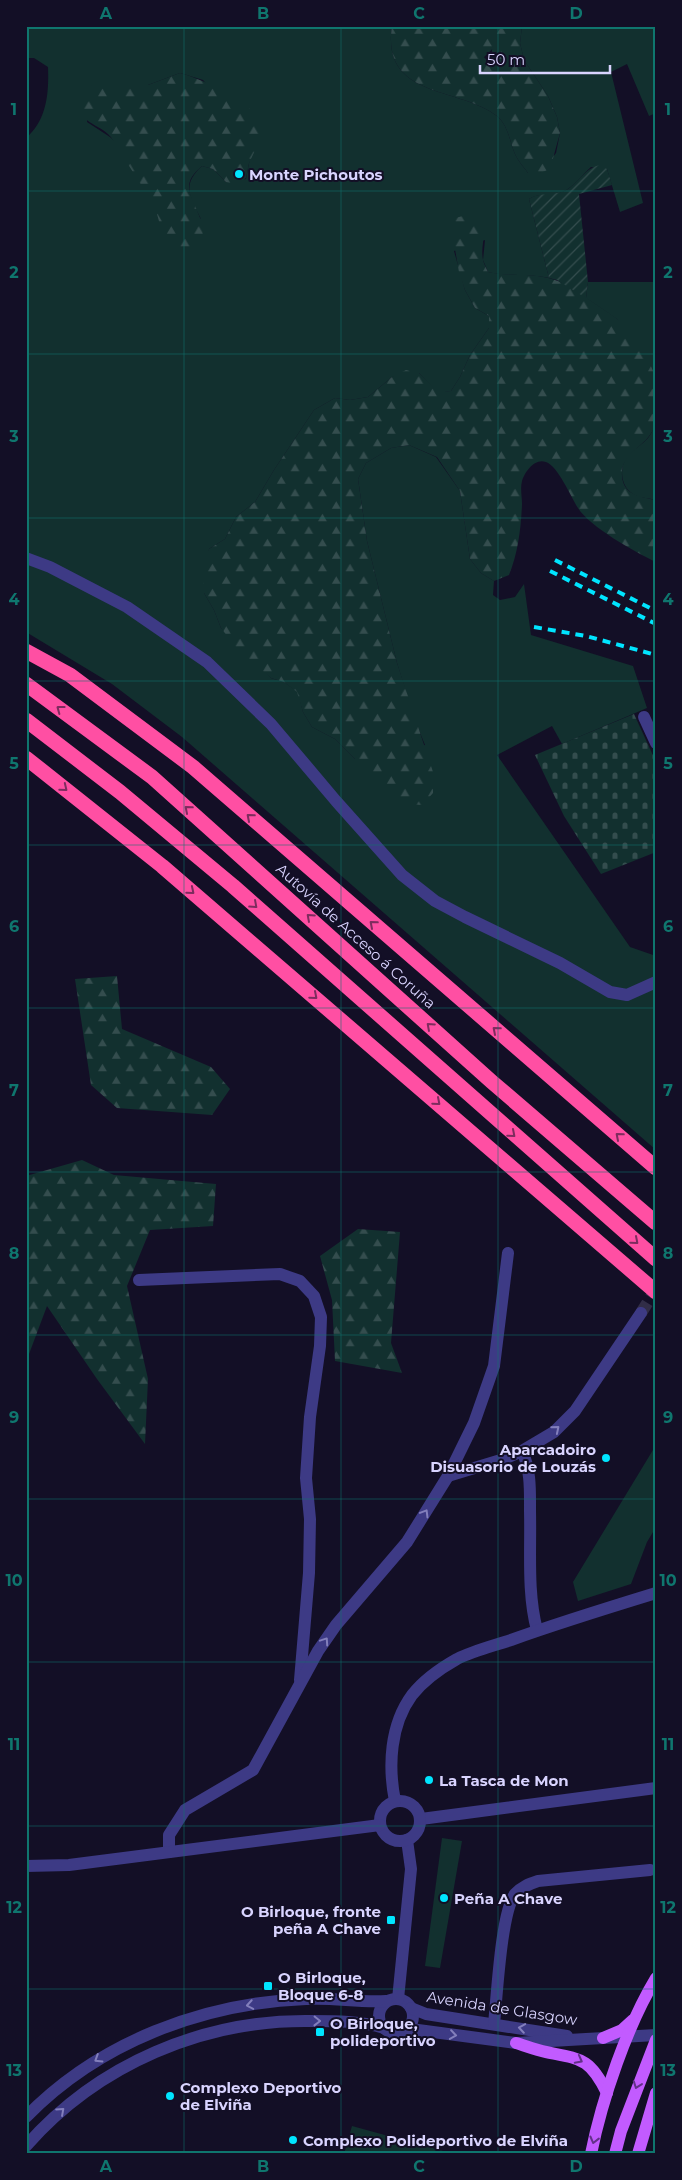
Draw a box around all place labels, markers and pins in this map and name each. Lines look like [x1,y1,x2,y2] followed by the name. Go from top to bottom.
[249,165,382,184] place label: Monte Pichoutos
[233,168,245,180] marker: Monte Pichoutos
[430,1440,596,1476] place label: Aparcadoiro Disuasorio de Louzás
[600,1452,612,1464] marker: Aparcadoiro Disuasorio de Louzás
[439,1771,569,1790] place label: La Tasca de Mon
[423,1774,435,1786] marker: La Tasca de Mon
[454,1889,562,1908] place label: Peña A Chave
[438,1892,450,1904] marker: Peña A Chave
[241,1902,381,1938] place label: O Birloque, fronte peña A Chave
[385,1914,397,1926] marker: O Birloque, fronte peña A Chave
[278,1968,366,2004] place label: O Birloque, Bloque 6-8
[262,1980,274,1992] marker: O Birloque, Bloque 6-8
[330,2014,436,2050] place label: O Birloque, polideportivo
[314,2026,326,2038] marker: O Birloque, polideportivo
[180,2078,342,2114] place label: Complexo Deportivo de Elviña
[164,2090,176,2102] marker: Complexo Deportivo de Elviña
[303,2131,568,2150] place label: Complexo Polideportivo de Elviña
[287,2134,299,2146] marker: Complexo Polideportivo de Elviña

